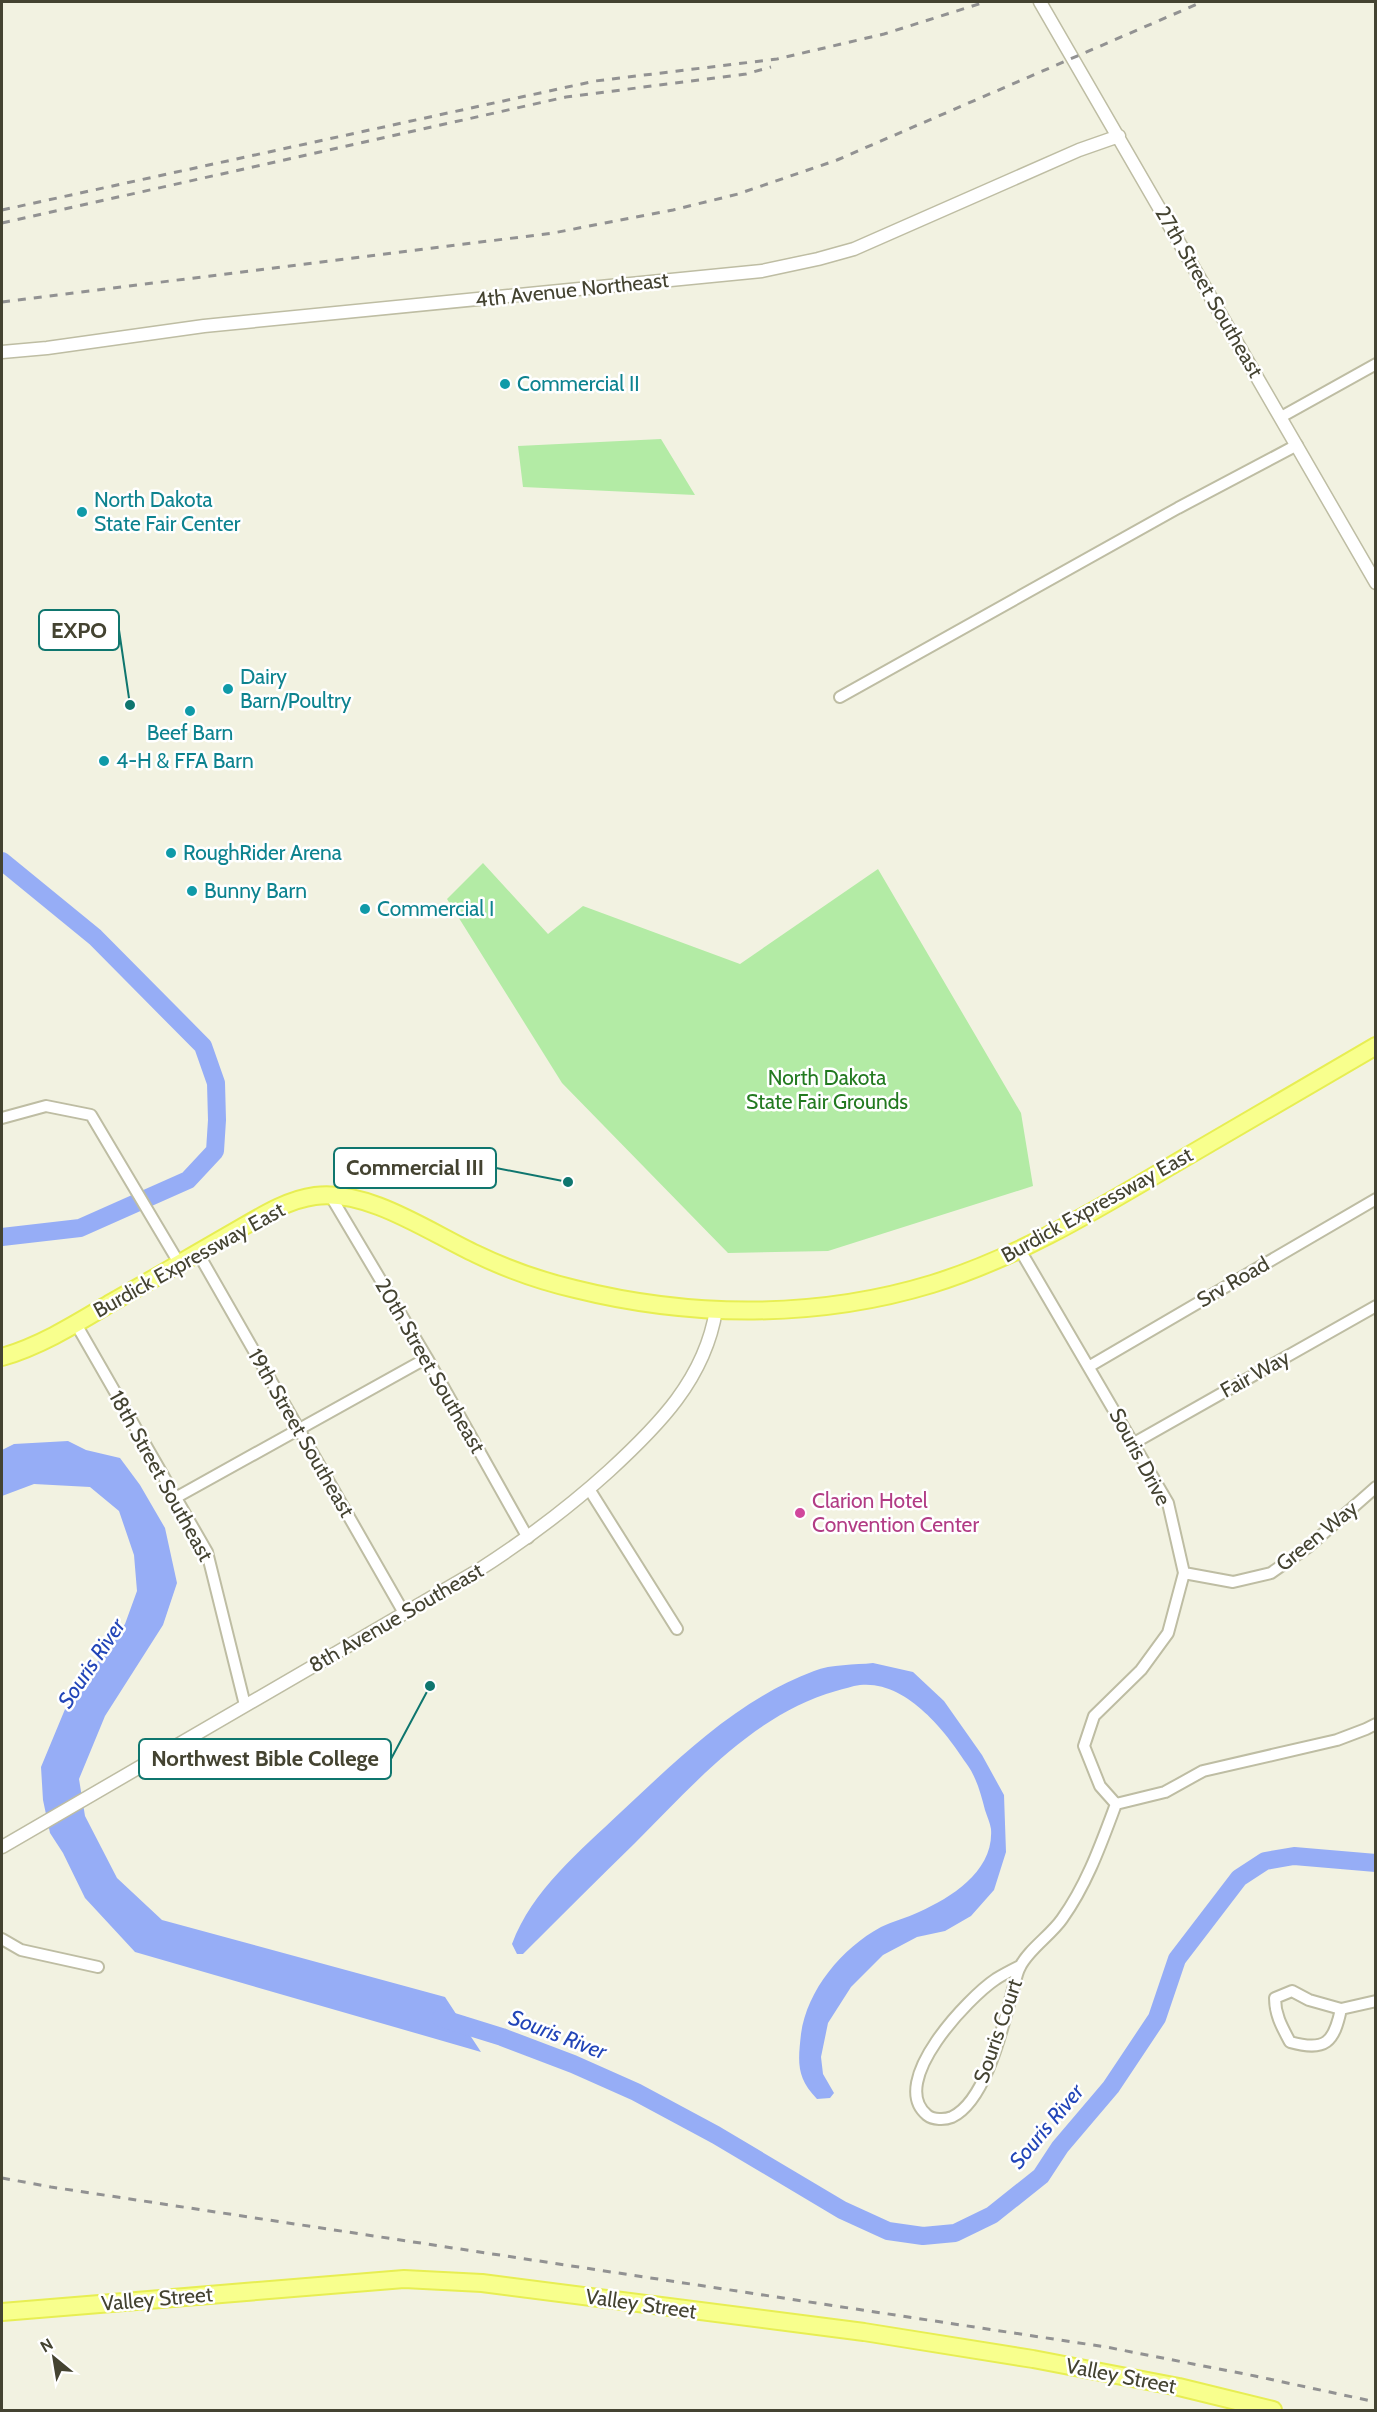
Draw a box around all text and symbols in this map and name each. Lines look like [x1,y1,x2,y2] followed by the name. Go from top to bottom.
[1150,202,1269,382] street label: 27th Street Southeast
[474,267,670,312] street label: 4th Avenue Northeast
[517,371,640,396] place label: Commercial II
[498,377,512,391] marker: Commercial II
[94,487,241,536] place label: North Dakota State Fair Center
[75,505,89,519] marker: North Dakota State Fair Center
[39,610,119,650] callout: EXPO
[51,617,107,644] text: EXPO
[240,664,352,713] place label: Dairy Barn/Poultry
[221,682,235,696] marker: Dairy Barn/Poultry
[183,704,197,718] marker: Beef Barn
[147,720,233,745] place label: Beef Barn
[116,748,254,773] place label: 4-H & FFA Barn
[97,754,111,768] marker: 4-H & FFA Barn
[183,840,342,865] place label: RoughRider Arena
[164,846,178,860] marker: RoughRider Arena
[204,878,307,903] place label: Bunny Barn
[185,884,199,898] marker: Bunny Barn
[377,896,494,921] place label: Commercial I
[358,902,372,916] marker: Commercial I
[746,1065,908,1114] park label: North Dakota State Fair Grounds
[997,1142,1197,1268] street label: Burdick Expressway East
[334,1148,496,1188] callout: Commercial III
[346,1154,484,1181] text: Commercial III
[89,1197,289,1323] street label: Burdick Expressway East
[1192,1251,1273,1312] street label: Srv Road
[370,1274,491,1457] street label: 20th Street Southeast
[243,1344,360,1522] street label: 19th Street Southeast
[1216,1344,1294,1403] street label: Fair Way
[104,1386,219,1565] street label: 18th Street Southeast
[1104,1404,1177,1510] street label: Souris Drive
[812,1488,979,1537] place label: Clarion Hotel Convention Center
[1271,1495,1363,1576] street label: Green Way
[793,1506,807,1520] marker: Clarion Hotel Convention Center
[304,1557,487,1678] street label: 8th Avenue Southeast
[52,1612,132,1713] water label: Souris River
[139,1739,391,1779] callout: Northwest Bible College
[151,1745,379,1772] text: Northwest Bible College
[968,1976,1027,2086] street label: Souris Court
[505,2004,611,2066] water label: Souris River
[1003,2078,1090,2174] water label: Souris River
[100,2281,214,2316] street label: Valley Street
[584,2283,698,2324] street label: Valley Street
[24,2328,84,2388] north arrow
[37,2334,56,2356] text: N
[1064,2353,1178,2398] street label: Valley Street

